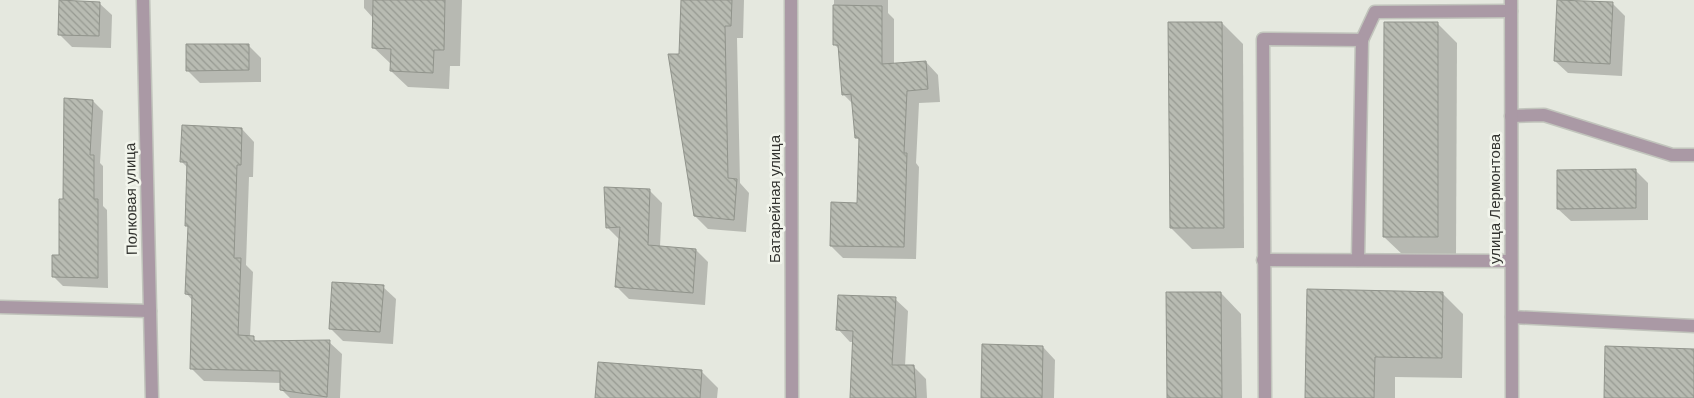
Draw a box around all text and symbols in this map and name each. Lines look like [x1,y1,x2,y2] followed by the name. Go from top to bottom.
[1486,133,1503,264] street label: улица Лермонтова
[766,134,783,263] street label: Батарейная улица
[121,142,140,255] street label: Полковая улица

